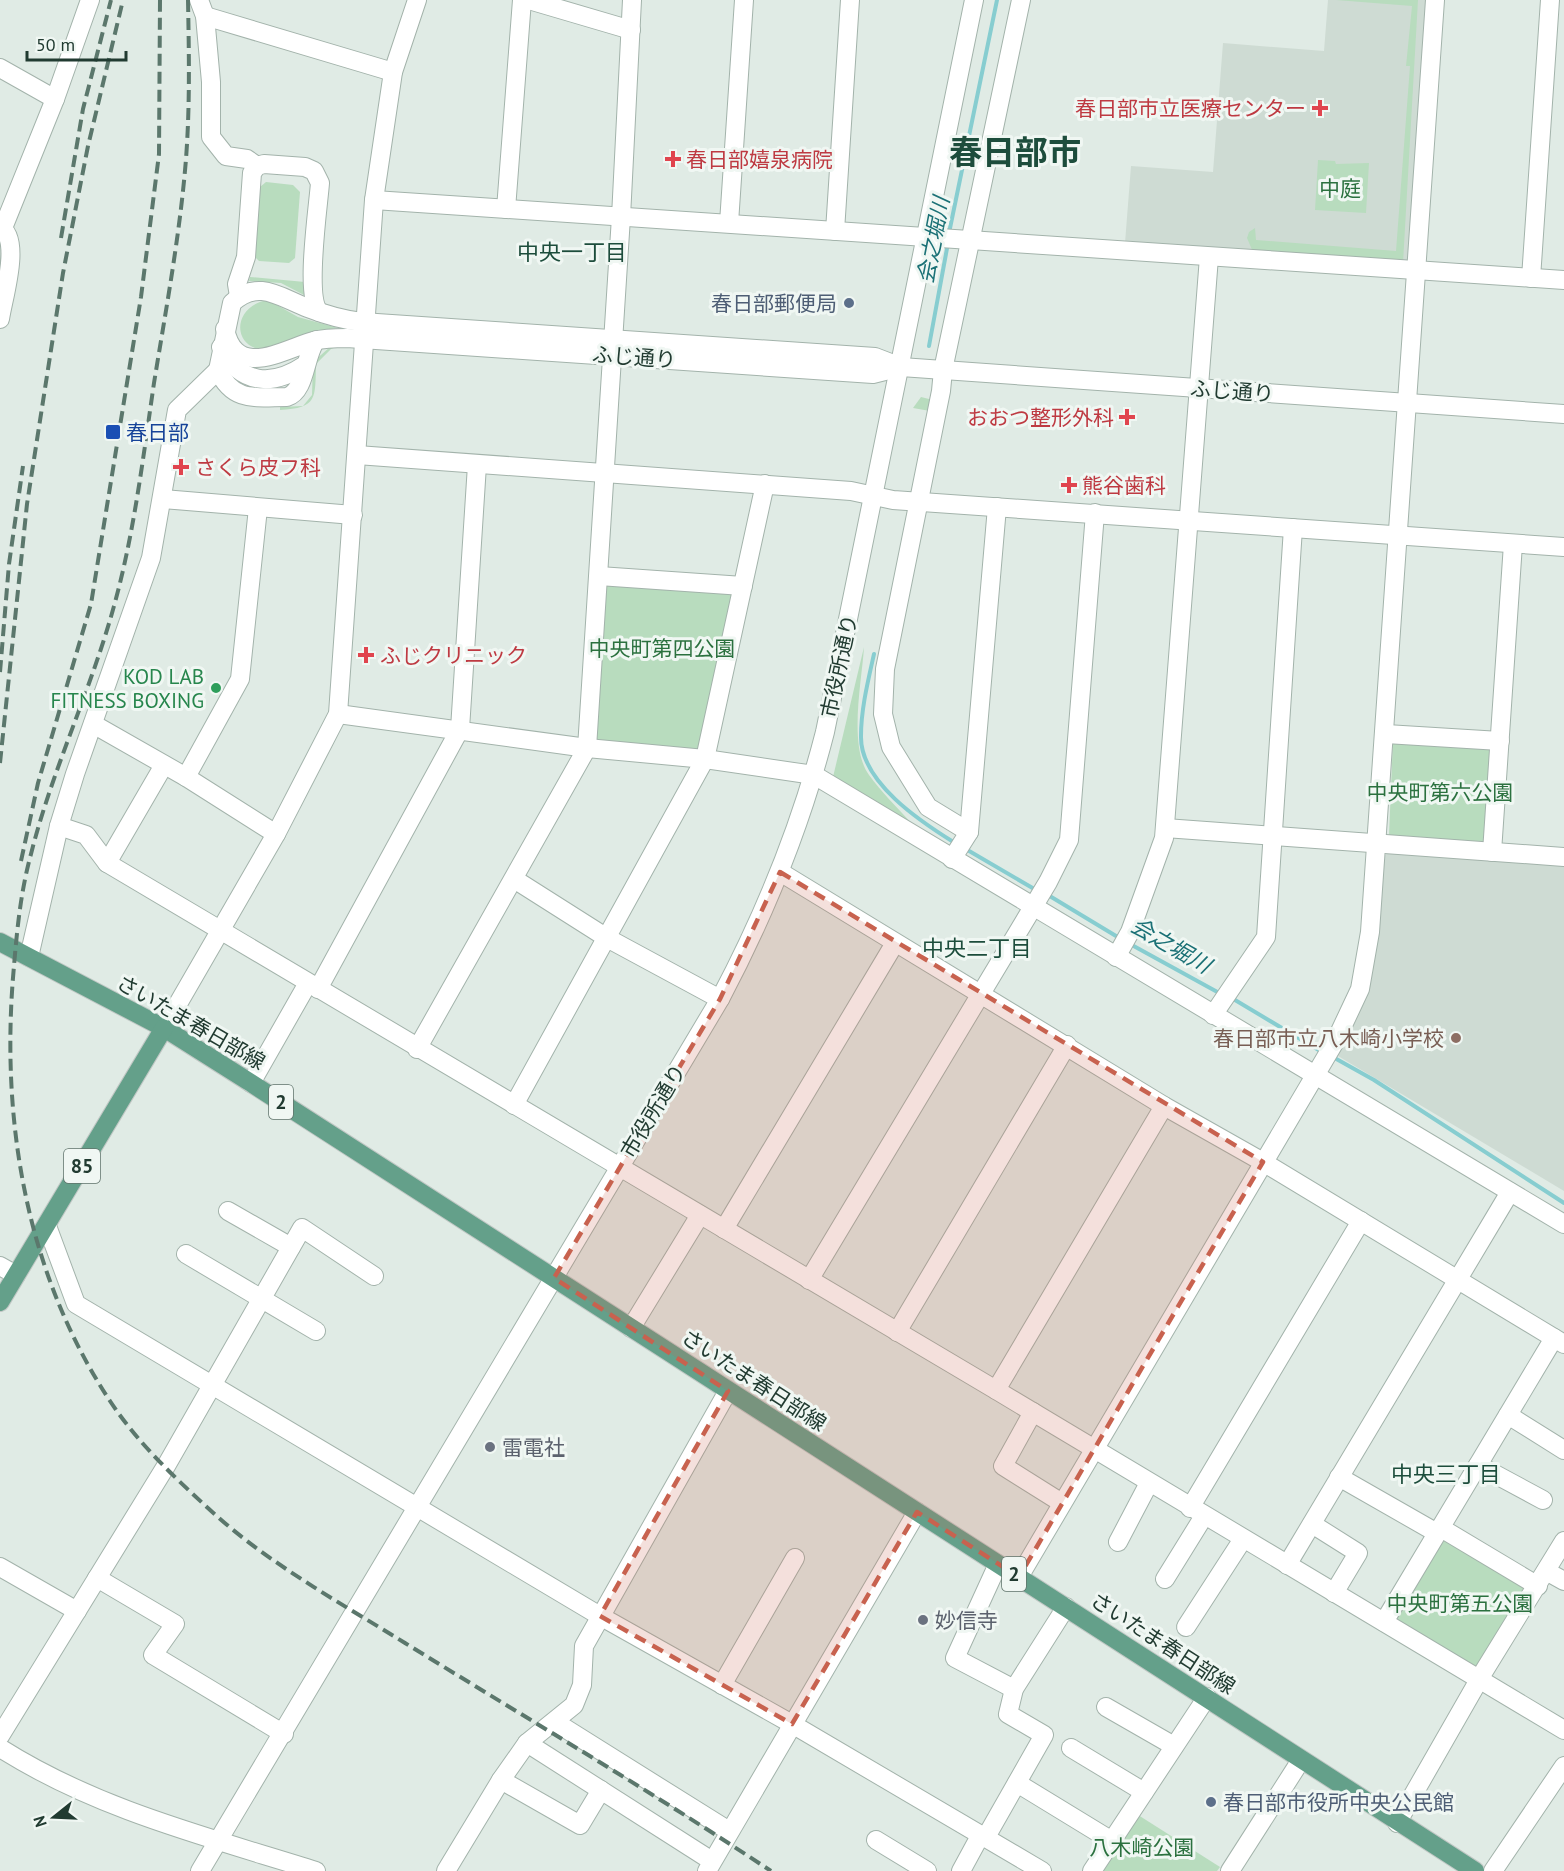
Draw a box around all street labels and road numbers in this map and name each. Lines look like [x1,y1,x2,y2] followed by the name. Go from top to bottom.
[591,341,677,373] street label: ふじ通り
[1189,375,1275,407] street label: ふじ通り
[815,612,863,720] street label: 市役所通り
[112,968,270,1076] street label: さいたま春日部線
[614,1059,692,1163] street label: 市役所通り
[269,1085,293,1119] road number: 2
[64,1149,100,1183] road number: 85
[676,1323,832,1437] street label: さいたま春日部線
[1002,1557,1026,1591] road number: 2
[1085,1586,1241,1700] street label: さいたま春日部線

